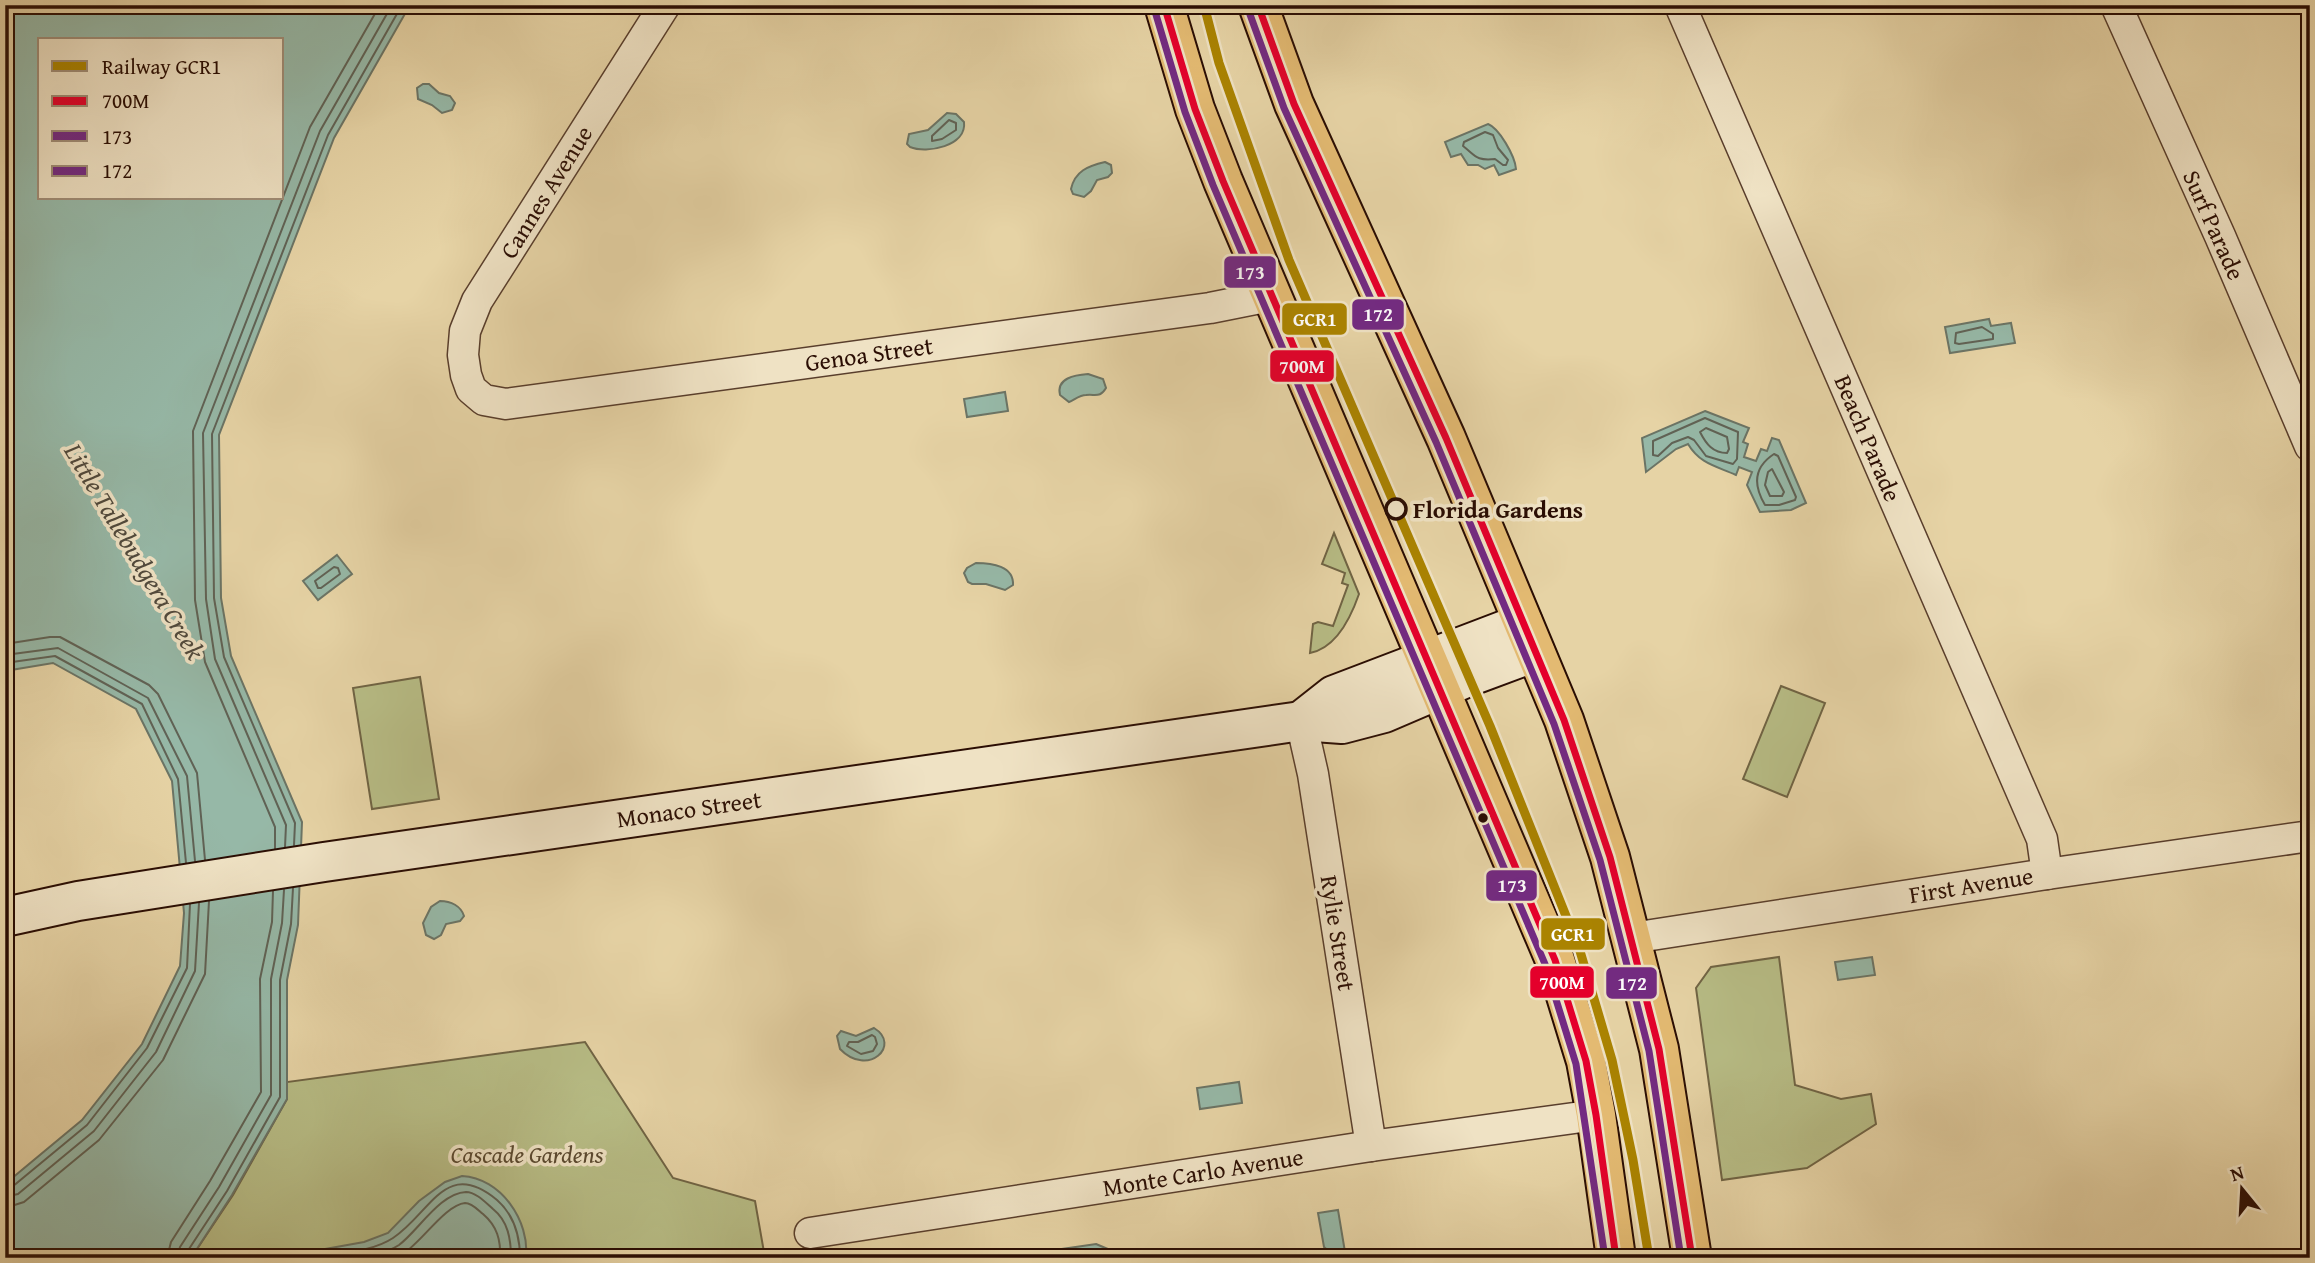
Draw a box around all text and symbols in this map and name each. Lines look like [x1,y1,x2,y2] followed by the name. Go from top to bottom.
[38,38,284,200] legend
[102,51,221,82] text: Railway GCR1
[102,85,150,116] text: 700M
[491,119,601,265] street label: Cannes Avenue
[102,121,132,152] text: 173
[102,155,132,186] text: 172
[2174,164,2254,286] street label: Surf Parade
[1223,255,1277,289] line badge: 173
[1235,258,1265,286] text: 173
[1351,298,1405,331] line badge: 172
[1363,300,1393,328] text: 172
[1281,302,1348,336] line badge: GCR1
[1293,305,1337,333] text: GCR1
[803,328,936,380] street label: Genoa Street
[1269,349,1335,383] line badge: 700M
[1279,352,1325,380] text: 700M
[1826,369,1910,507] street label: Beach Parade
[54,434,215,667] water label: Little Tallebudgera Creek
[1413,492,1583,527] place label: Florida Gardens
[1385,498,1407,520] marker: Florida Gardens
[614,781,764,836] street label: Monaco Street
[1476,811,1490,825] unlabelled marker
[1906,858,2036,912] street label: First Avenue
[1485,869,1538,902] line badge: 173
[1497,871,1527,899] text: 173
[1312,873,1364,994] street label: Rylie Street
[1540,917,1606,951] line badge: GCR1
[1551,920,1595,948] text: GCR1
[1529,965,1595,999] line badge: 700M
[1605,966,1658,1000] line badge: 172
[1539,968,1585,996] text: 700M
[1617,969,1647,997] text: 172
[451,1137,604,1172] park label: Cascade Gardens
[1100,1139,1306,1205] street label: Monte Carlo Avenue
[2206,1154,2276,1224] north arrow
[2226,1157,2247,1188] text: N

